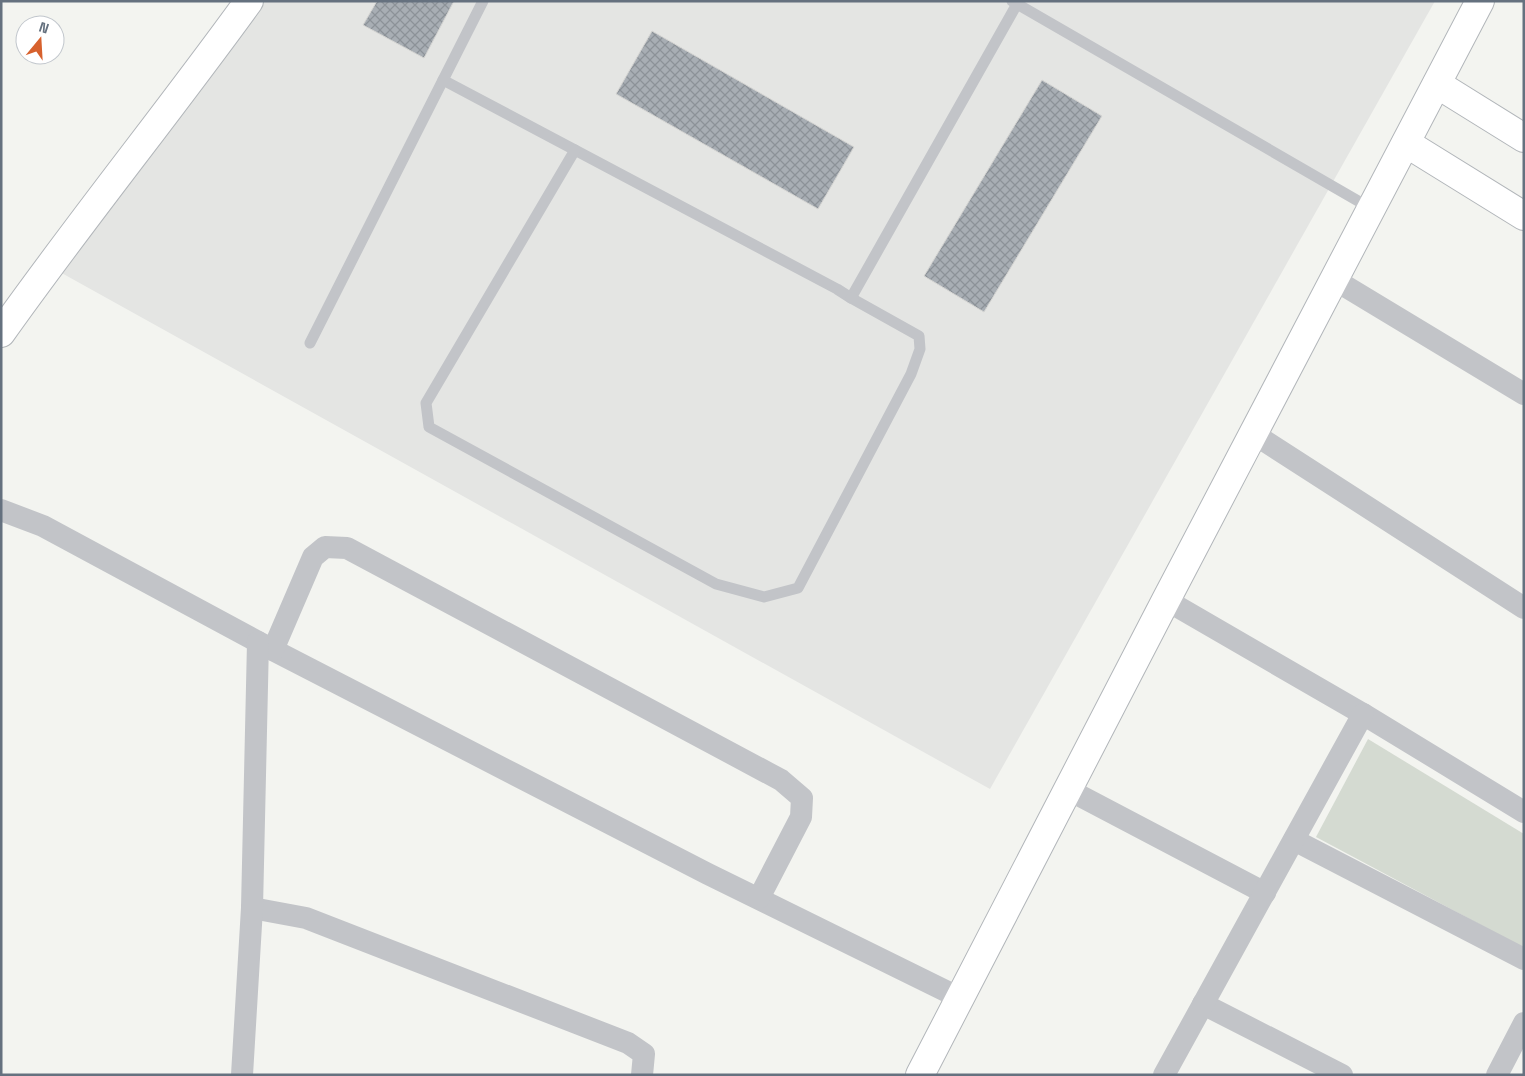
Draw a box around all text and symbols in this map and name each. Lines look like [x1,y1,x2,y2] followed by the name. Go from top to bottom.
[15,15,65,65] north arrow
[37,18,51,38] text: N

